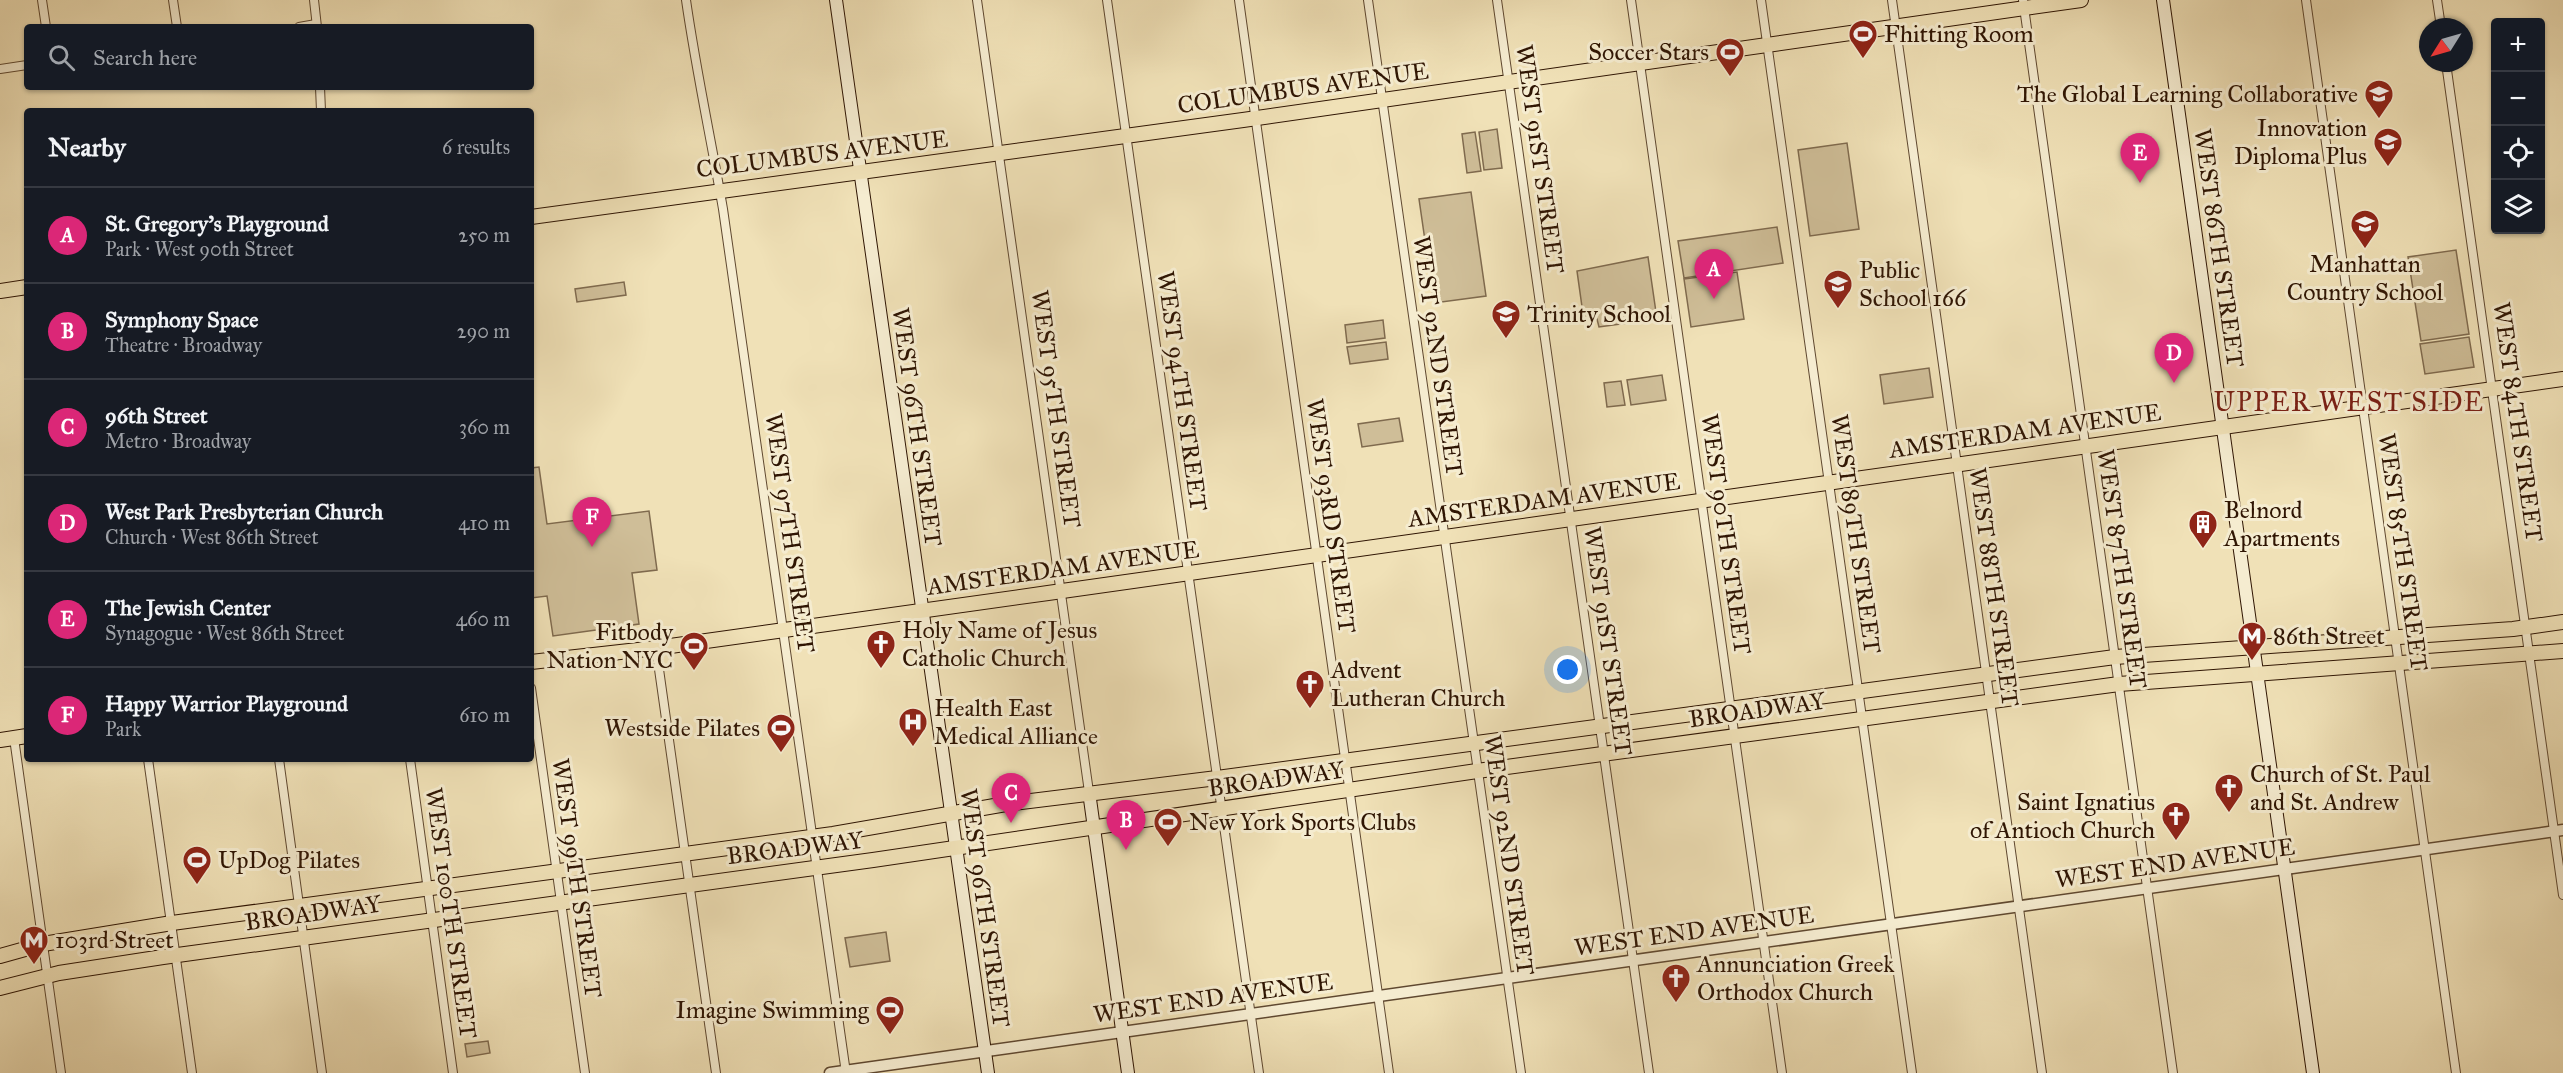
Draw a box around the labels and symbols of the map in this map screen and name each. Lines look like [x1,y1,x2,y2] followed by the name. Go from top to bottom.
[1847,18,1879,60] sports icon: Fhitting Room
[2419,18,2473,72] north arrow
[1884,19,2034,49] place label: Fhitting Room
[1714,36,1746,78] sports icon: Soccer Stars
[1588,37,1709,67] place label: Soccer Stars
[1509,43,1571,275] street label: WEST 91ST STREET
[1175,56,1431,120] street label: COLUMBUS AVENUE
[2363,78,2395,120] school or university icon: The Global Learning Collaborative
[2017,79,2358,109] place label: The Global Learning Collaborative
[2234,113,2367,171] place label: Innovation Diploma Plus
[694,124,950,184] street label: COLUMBUS AVENUE
[2372,126,2404,168] school or university icon: Innovation Diploma Plus
[2187,127,2251,369] street label: WEST 86TH STREET
[2120,134,2160,183] pin: E
[2349,208,2381,250] school or university icon: Manhattan Country School
[1406,234,1470,478] street label: WEST 92ND STREET
[2287,249,2444,307] place label: Manhattan Country School
[1694,250,1734,299] pin: A
[1859,255,1967,313] place label: Public School 166
[1822,268,1854,310] school or university icon: Public School 166
[1150,269,1214,513] street label: WEST 94TH STREET
[1024,288,1088,530] street label: WEST 95TH STREET
[1490,298,1522,340] school or university icon: Trinity School
[1527,299,1671,329] place label: Trinity School
[2486,300,2550,544] street label: WEST 84TH STREET
[885,306,949,548] street label: WEST 96TH STREET
[2154,334,2194,383] pin: D
[2213,385,2485,418] district label: UPPER WEST SIDE
[1300,397,1362,635] street label: WEST 93RD STREET
[1886,397,2163,465] street label: AMSTERDAM AVENUE
[758,411,822,655] street label: WEST 97TH STREET
[1694,412,1758,656] street label: WEST 90TH STREET
[1824,412,1888,656] street label: WEST 89TH STREET
[2371,431,2435,673] street label: WEST 85TH STREET
[2090,447,2154,691] street label: WEST 87TH STREET
[1962,465,2026,709] street label: WEST 88TH STREET
[1405,466,1682,534] street label: AMSTERDAM AVENUE
[2223,495,2340,553] place label: Belnord Apartments
[572,498,612,547] pin: F
[2187,508,2219,550] building icon: Belnord Apartments
[1577,525,1639,757] street label: WEST 91ST STREET
[924,534,1201,602] street label: AMSTERDAM AVENUE
[902,615,1097,673] place label: Holy Name of Jesus Catholic Church
[546,617,674,675] place label: Fitbody Nation NYC
[2236,620,2268,662] metro station icon: 86th Street
[2273,621,2385,651] place label: 86th Street
[865,628,897,670] church icon: Holy Name of Jesus Catholic Church
[678,630,710,672] sports icon: Fitbody Nation NYC
[1330,655,1505,713] place label: Advent Lutheran Church
[1553,655,1582,684] your location
[1294,668,1326,710] church icon: Advent Lutheran Church
[1687,685,1828,734] street label: BROADWAY
[934,693,1098,751] place label: Health East Medical Alliance
[897,706,929,748] hospital icon: Health East Medical Alliance
[765,712,797,754] sports icon: Westside Pilates
[604,713,760,743] place label: Westside Pilates
[1477,733,1541,977] street label: WEST 92ND STREET
[1206,754,1347,803] street label: BROADWAY
[545,756,609,1000] street label: WEST 99TH STREET
[2250,759,2431,817] place label: Church of St. Paul and St. Andrew
[2213,772,2245,814] church icon: Church of St. Paul and St. Andrew
[992,774,1030,823] pin: C
[419,786,483,1040] street label: WEST 100TH STREET
[953,787,1017,1029] street label: WEST 96TH STREET
[1970,787,2155,845] place label: Saint Ignatius of Antioch Church
[1106,800,1146,850] pin: B
[2160,800,2192,842] church icon: Saint Ignatius of Antioch Church
[1152,806,1184,848] sports icon: New York Sports Clubs
[1189,807,1416,837] place label: New York Sports Clubs
[725,825,866,871] street label: BROADWAY
[2053,831,2297,895] street label: WEST END AVENUE
[181,844,213,886] sports icon: UpDog Pilates
[218,845,360,875] place label: UpDog Pilates
[243,888,384,937] street label: BROADWAY
[1572,899,1816,963] street label: WEST END AVENUE
[18,924,50,966] metro station icon: 103rd Street
[55,925,174,955] place label: 103rd Street
[1696,949,1895,1007] place label: Annunciation Greek Orthodox Church
[1660,962,1692,1004] church icon: Annunciation Greek Orthodox Church
[1091,966,1335,1030] street label: WEST END AVENUE
[874,994,906,1036] sports icon: Imagine Swimming
[675,995,870,1025] place label: Imagine Swimming

